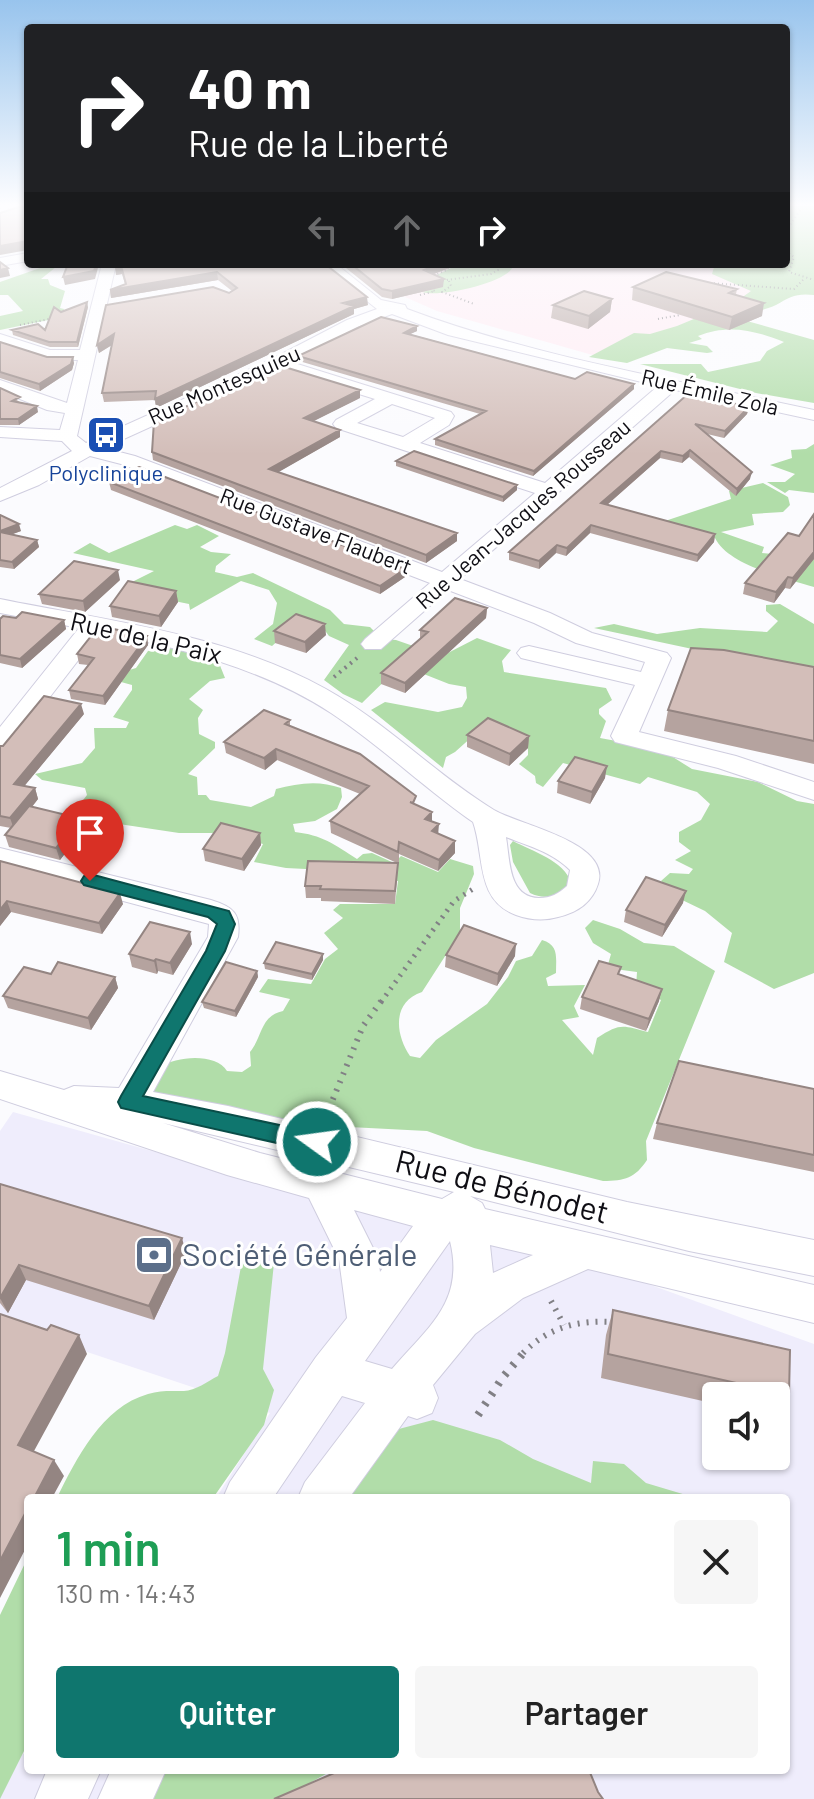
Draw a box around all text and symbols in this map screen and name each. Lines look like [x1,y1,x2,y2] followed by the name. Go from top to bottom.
[188,53,312,120] text: 40 m
[56,56,160,160] icon: right
[188,121,449,164] text: Rue de la Liberté
[301,208,345,252] icon: left
[385,208,429,252] icon: ahead
[469,208,513,252] icon: right
[143,339,304,429] street label: Rue Montesquieu
[639,363,781,419] street label: Rue Émile Zola
[410,413,635,614] street label: Rue Jean-Jacques Rousseau
[85,414,127,456] bus stop icon: Polyclinique
[49,459,163,485] place label: Polyclinique
[217,482,416,579] street label: Rue Gustave Flaubert
[68,604,225,669] street label: Rue de la Paix
[56,799,124,881] pin
[68,811,112,855] icon: arrive
[275,1100,359,1184] position arrow
[392,1140,613,1230] street label: Rue de Bénodet
[133,1234,175,1276] bank icon: Société Générale
[182,1234,417,1272] place label: Société Générale
[702,1382,790,1470] map controls
[702,1382,790,1470] button: sound
[56,1518,161,1576] text: 1 min
[674,1520,758,1604] button: close
[56,1577,196,1608] text: 130 m · 14:43
[56,1666,399,1758] button: Quitter
[415,1666,758,1758] button: Partager

